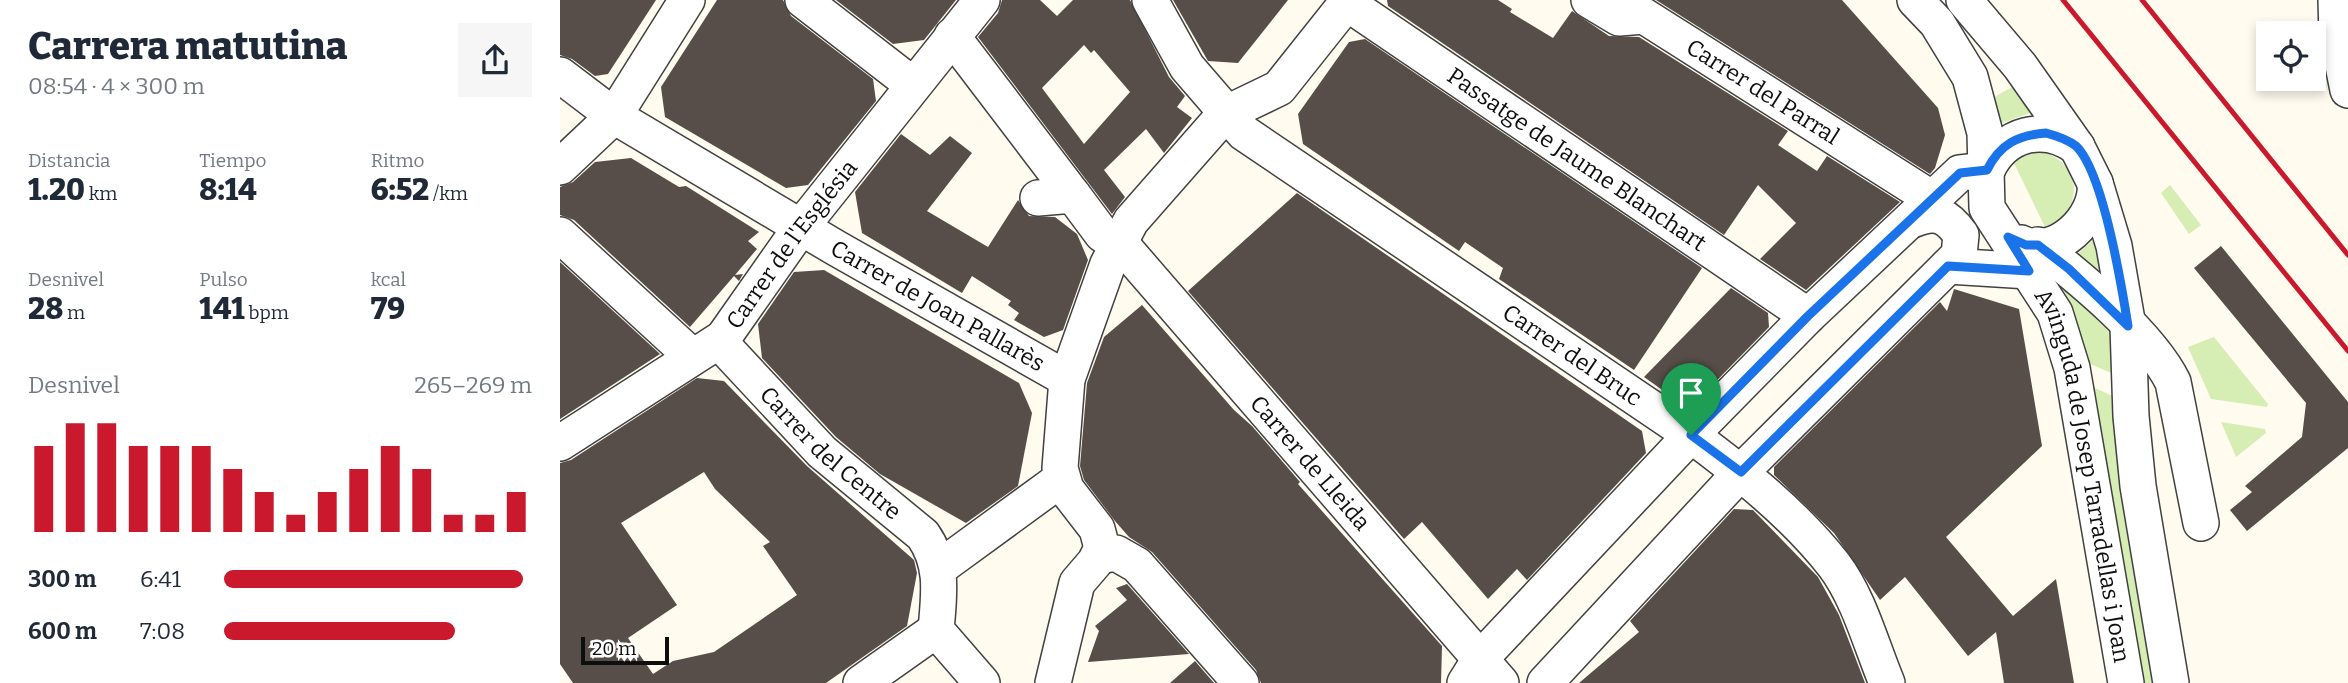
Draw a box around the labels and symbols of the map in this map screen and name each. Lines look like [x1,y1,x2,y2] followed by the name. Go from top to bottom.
[1681,33,1845,151] street label: Carrer del Parral
[1442,61,1712,257] street label: Passatge de Jaume Blanchart
[720,154,863,334] street label: Carrer de l'Església
[826,234,1050,377] street label: Carrer de Joan Pallarès
[2029,283,2136,665] street label: Avinguda de Josep Tarradellas i Joan
[1497,298,1647,412] street label: Carrer del Bruc
[1661,363,1721,435] pin
[754,381,907,525] street label: Carrer del Centre
[1244,390,1377,536] street label: Carrer de Lleida
[581,634,668,666] scale bar

